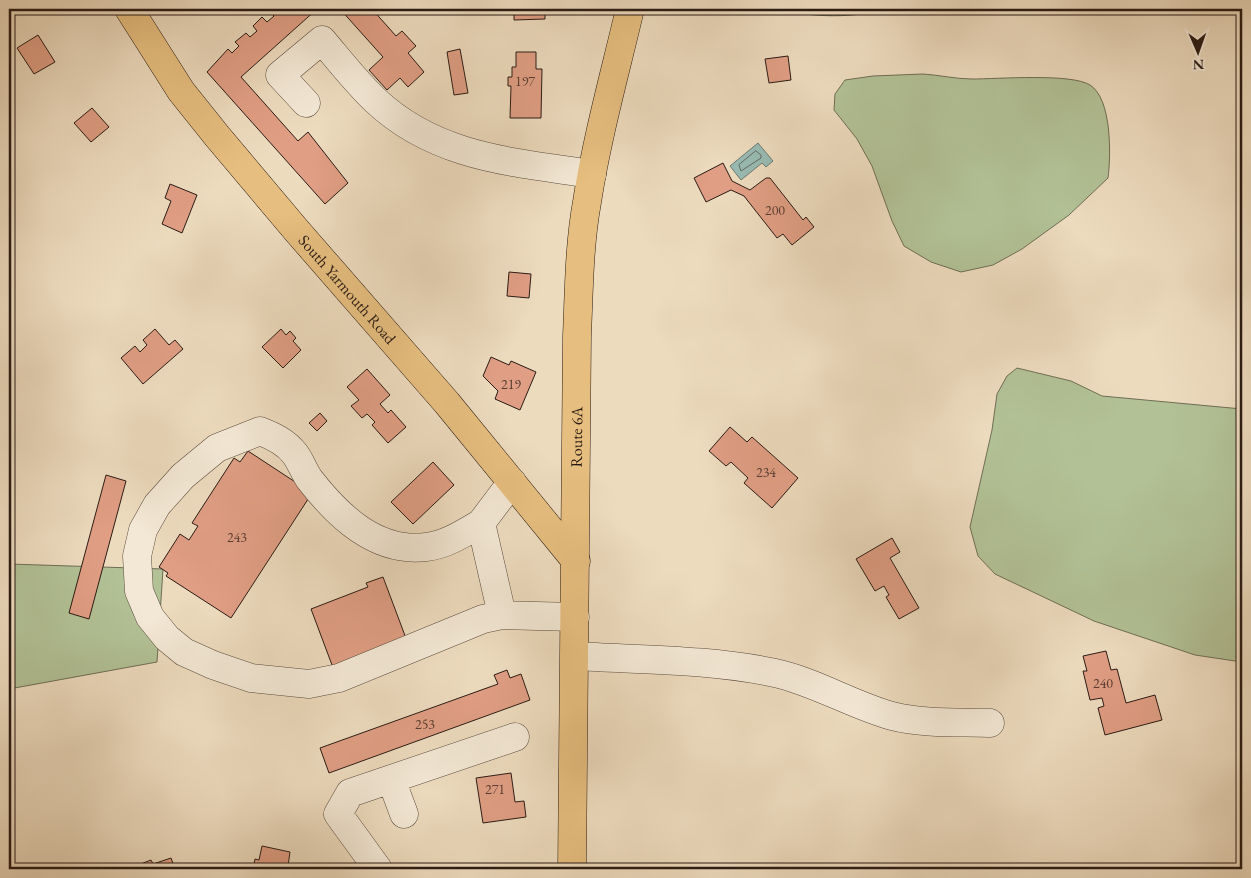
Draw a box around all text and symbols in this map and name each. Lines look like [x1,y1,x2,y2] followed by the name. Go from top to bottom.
[1174,28,1224,78] north arrow
[1192,56,1204,74] text: N
[515,72,535,90] house number: 197
[765,201,785,219] house number: 200
[294,230,402,349] street label: South Yarmouth Road
[501,375,521,393] house number: 219
[565,405,587,468] street label: Route 6A
[756,463,776,481] house number: 234
[227,528,247,546] house number: 243
[1093,674,1113,692] house number: 240
[415,715,435,733] house number: 253
[485,780,505,798] house number: 271

